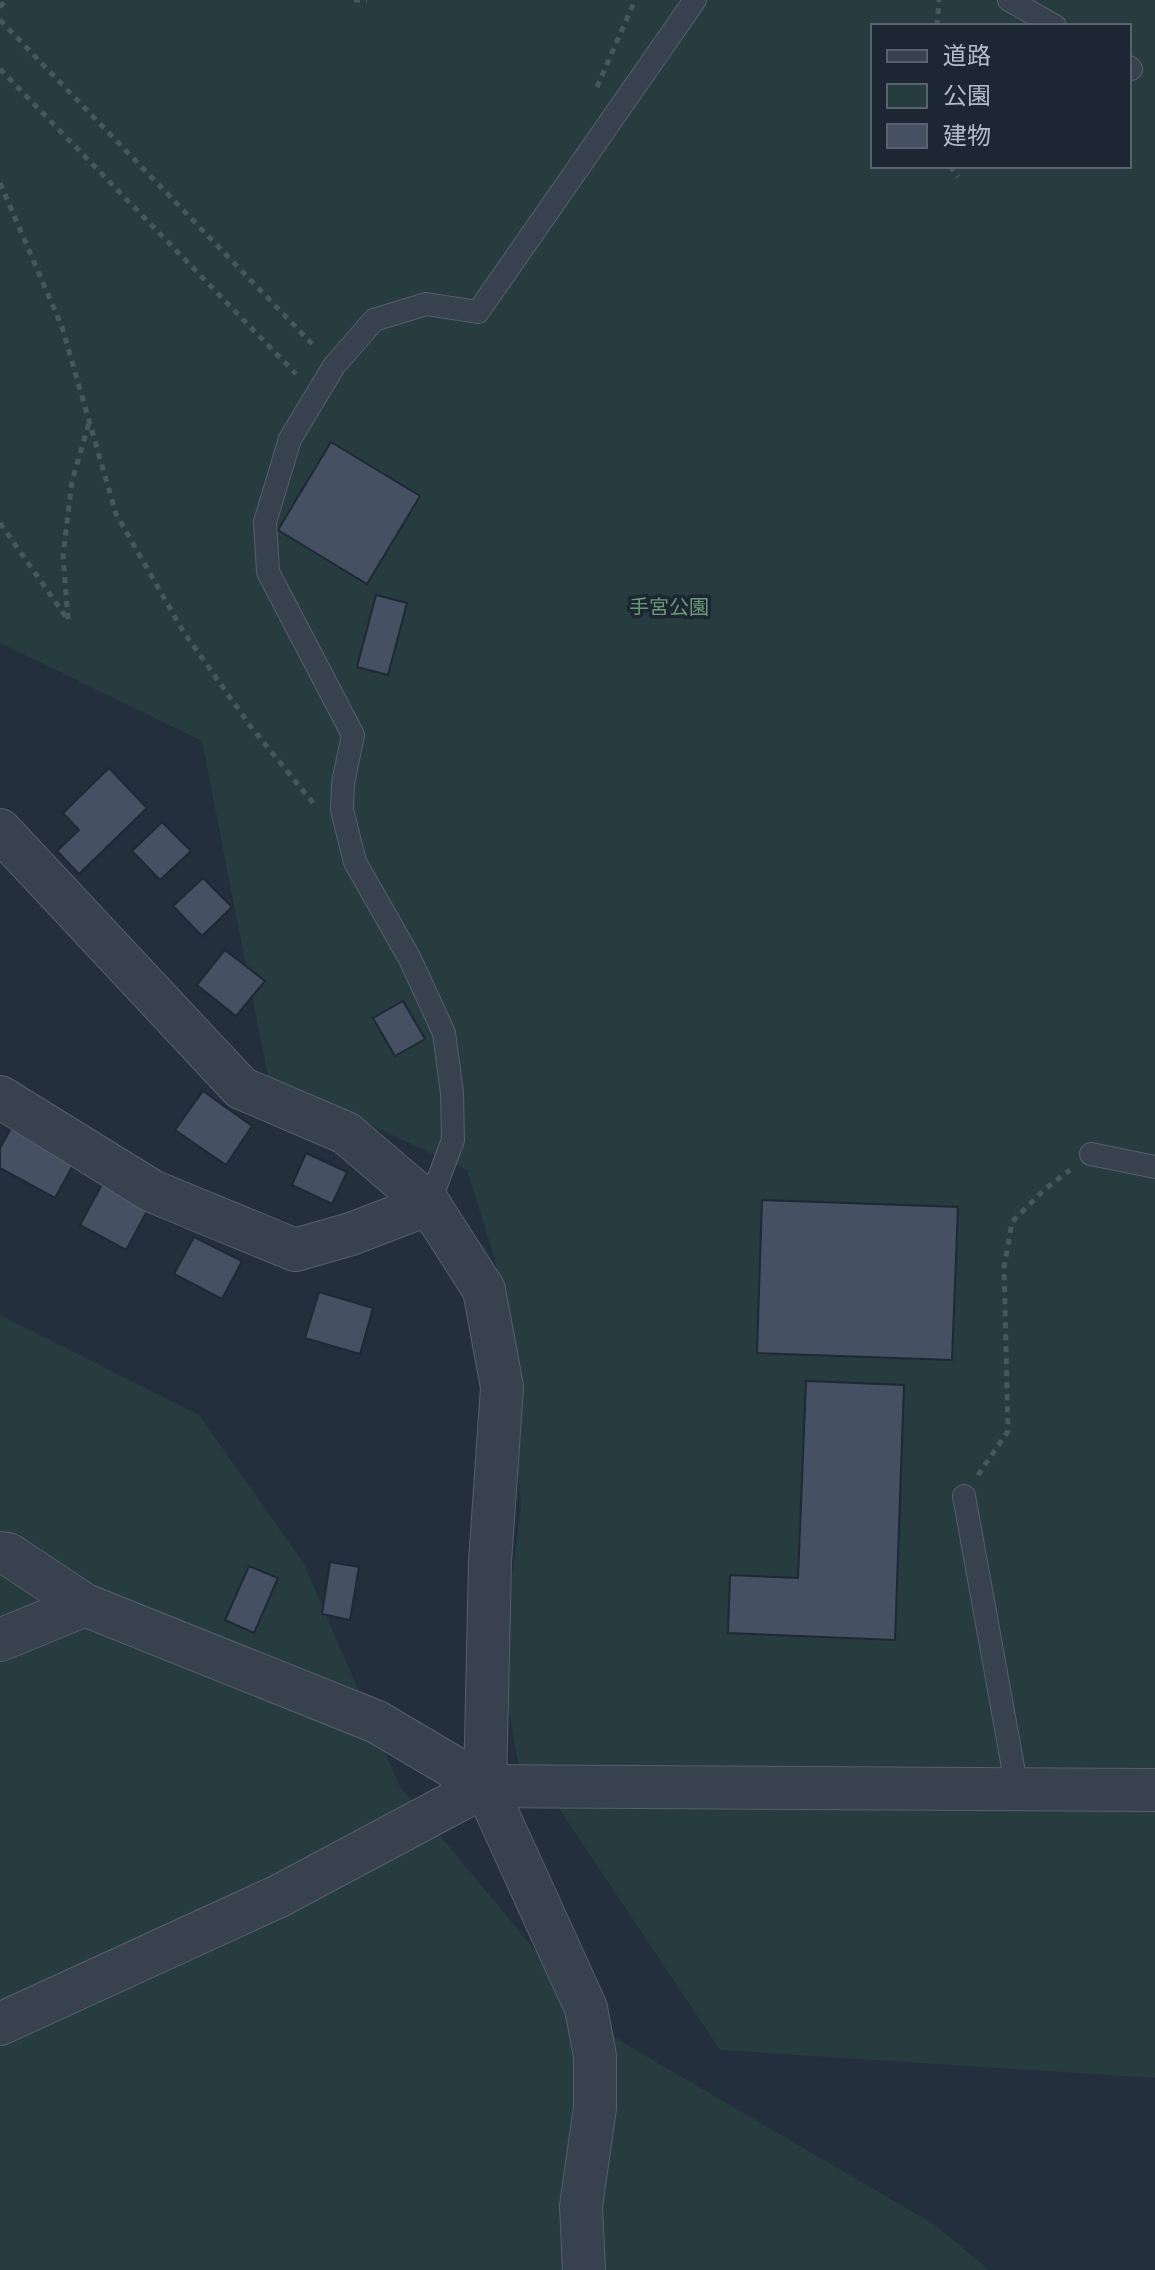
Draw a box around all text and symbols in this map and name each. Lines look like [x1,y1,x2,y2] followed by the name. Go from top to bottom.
[871,24,1131,168] legend
[943,40,991,71] text: 道路
[943,80,991,111] text: 公園
[943,120,991,151] text: 建物
[629,594,709,620] park label: 手宮公園

